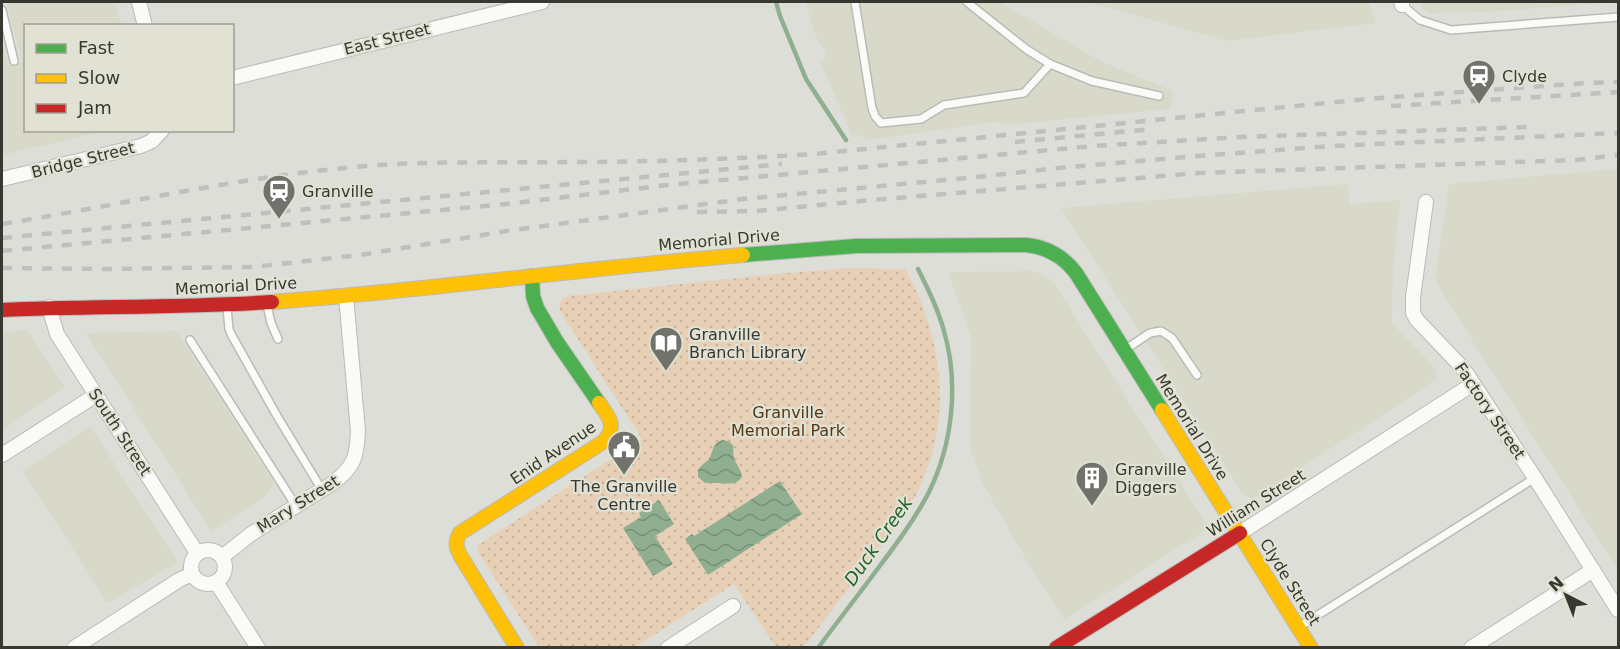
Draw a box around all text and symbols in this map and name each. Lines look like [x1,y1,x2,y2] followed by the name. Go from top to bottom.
[342,19,432,59] street label: East Street
[24,24,234,132] legend
[78,37,114,58] text: Fast
[1461,58,1497,105] station icon: Clyde
[78,67,120,88] text: Slow
[1502,67,1547,86] place label: Clyde
[77,97,112,118] text: Jam
[29,138,137,182] street label: Bridge Street
[261,173,297,220] station icon: Granville
[302,182,374,201] place label: Granville
[657,225,781,255] street label: Memorial Drive
[175,273,297,299] street label: Memorial Drive
[648,325,684,372] library icon: Granville Branch Library
[689,325,806,362] place label: Granville Branch Library
[1451,359,1529,463] street label: Factory Street
[1152,370,1232,484] street label: Memorial Drive
[85,385,155,479] street label: South Street
[731,403,846,440] park label: Granville Memorial Park
[506,417,600,489] street label: Enid Avenue
[606,429,642,476] public building icon: The Granville Centre
[1074,460,1110,507] building icon: Granville Diggers
[1115,460,1187,497] place label: Granville Diggers
[1203,465,1309,541] street label: William Street
[253,471,343,537] street label: Mary Street
[570,477,677,514] place label: The Granville Centre
[840,491,917,590] water label: Duck Creek
[1256,535,1324,629] street label: Clyde Street
[1536,565,1596,625] north arrow
[1545,573,1568,596] text: N

